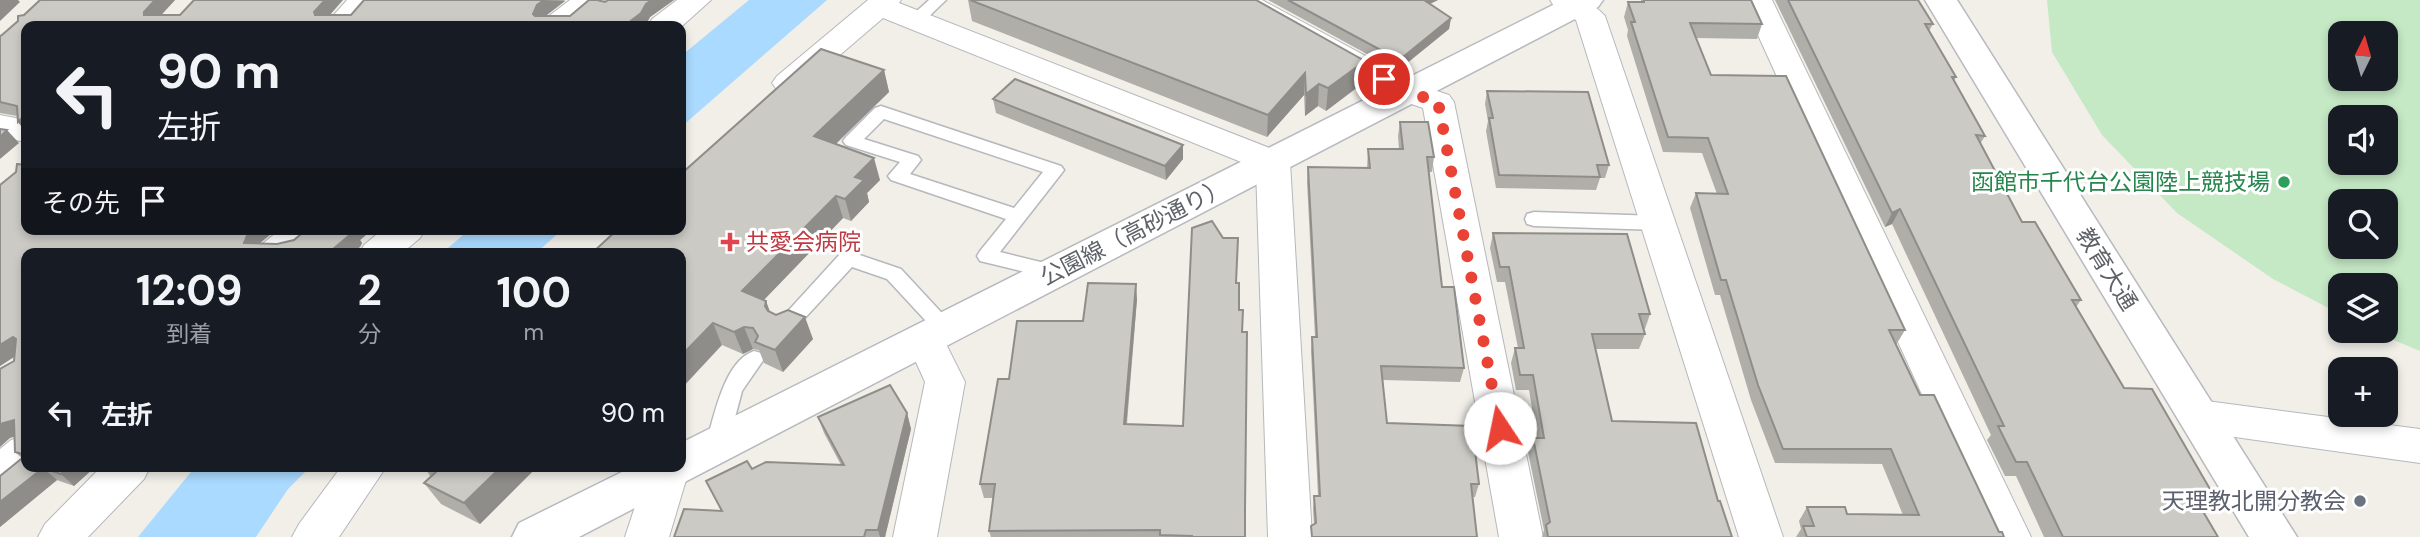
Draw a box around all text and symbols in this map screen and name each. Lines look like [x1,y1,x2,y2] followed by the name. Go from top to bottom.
[2328,21,2398,91] north arrow
[2328,21,2398,427] map controls
[157,39,280,103] text: 90 m
[42,49,133,140] icon: left
[1354,49,1414,109] pin
[1365,60,1403,98] icon: arrive
[2328,105,2398,175] button: sound
[157,106,221,148] text: 左折
[1971,167,2270,197] place label: 函館市千代台公園陸上競技場
[1035,172,1233,292] street label: 公園線（高砂通り）
[2276,174,2292,190] marker: 函館市千代台公園陸上競技場
[134,182,172,220] icon: arrive
[42,186,120,220] text: その先
[2328,189,2398,259] button: search
[2070,222,2144,316] street label: 教育大通
[746,227,861,257] place label: 共愛会病院
[720,232,740,252] marker: 共愛会病院
[136,263,242,318] text: 12:09
[357,263,382,318] text: 2
[497,265,571,320] text: 100
[2328,273,2398,343] button: layers
[524,317,544,347] text: m
[166,319,212,349] text: 到着
[358,319,381,349] text: 分
[2328,357,2398,427] button: +
[1463,391,1537,465] position arrow
[42,394,80,432] icon: left
[601,396,665,430] text: 90 m
[101,398,153,432] text: 左折
[2162,486,2346,516] place label: 天理教北開分教会
[2352,493,2368,509] marker: 天理教北開分教会

